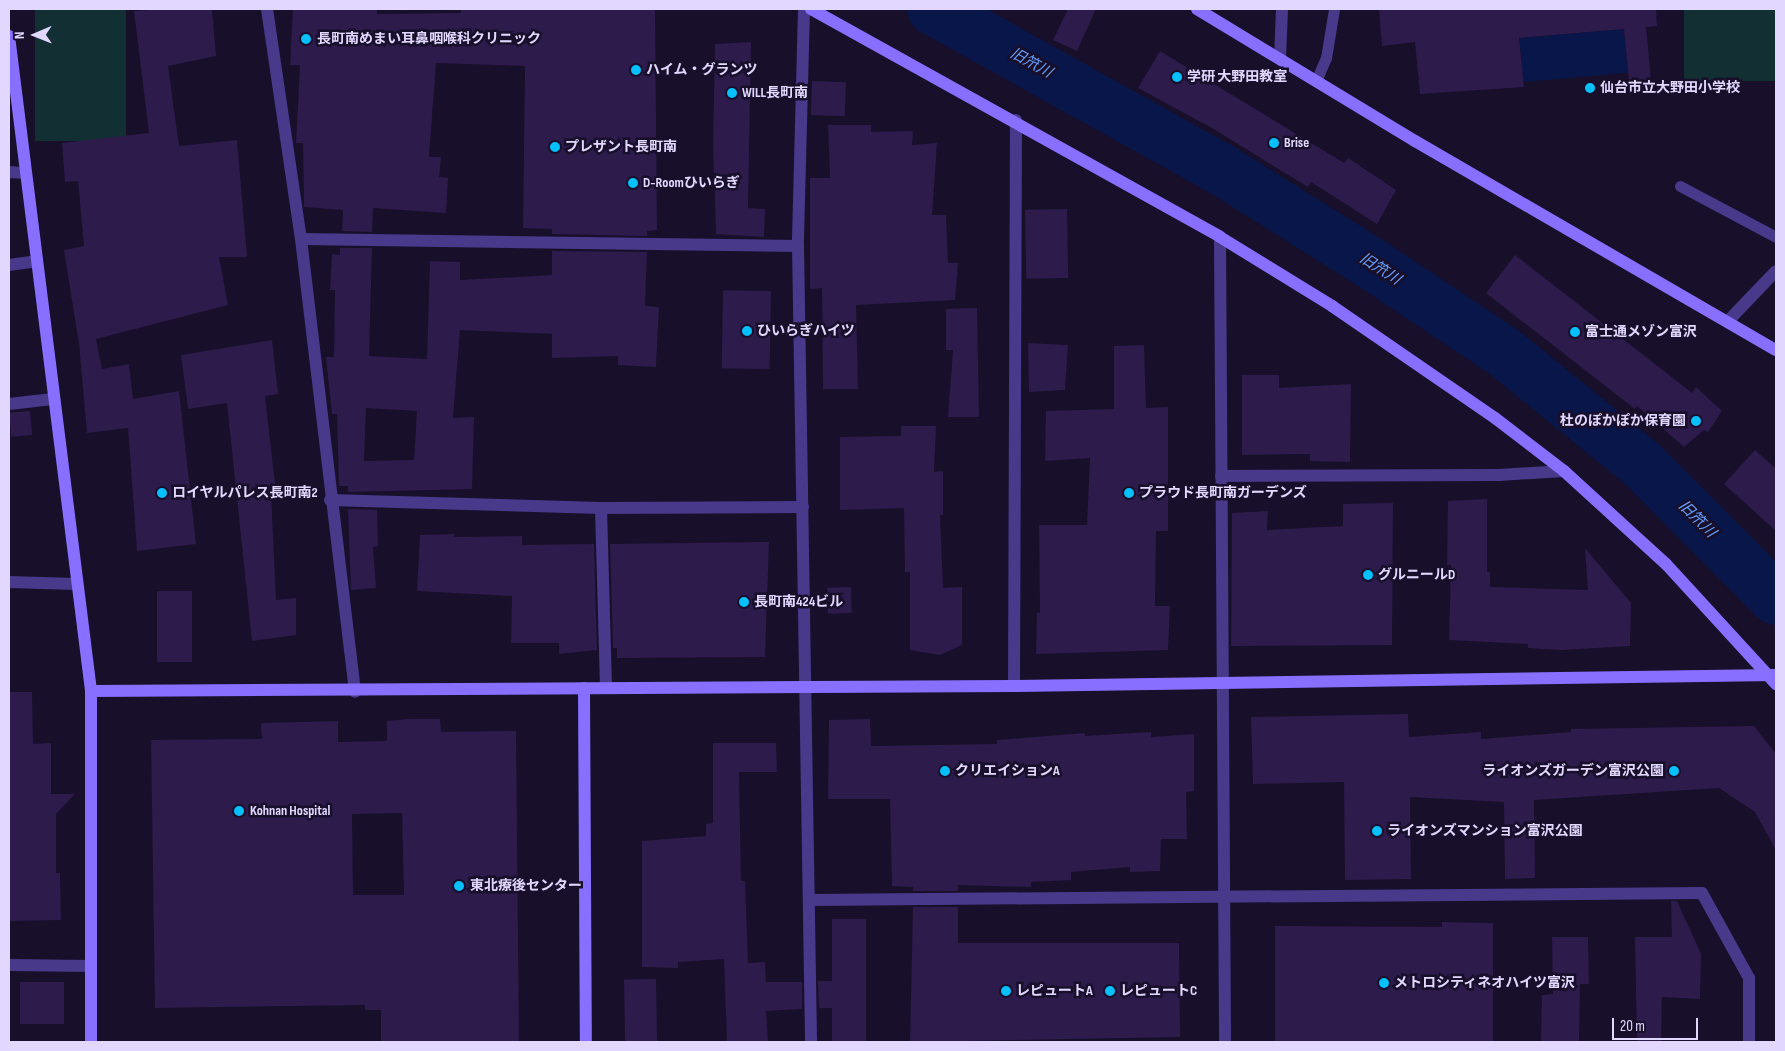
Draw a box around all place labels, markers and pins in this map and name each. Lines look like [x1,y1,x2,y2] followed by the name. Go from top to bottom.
[317,31,541,47] place label: 長町南めまい耳鼻咽喉科クリニック
[299,32,313,46] marker: 長町南めまい耳鼻咽喉科クリニック
[646,62,758,78] place label: ハイム・グランツ
[630,64,642,76] marker: ハイム・グランツ
[1187,69,1287,85] place label: 学研 大野田教室
[1171,71,1183,83] marker: 学研 大野田教室
[1600,80,1740,96] place label: 仙台市立大野田小学校
[1584,82,1596,94] marker: 仙台市立大野田小学校
[742,85,808,101] place label: WILL長町南
[726,87,738,99] marker: WILL長町南
[1284,135,1309,151] place label: Brise
[1268,137,1280,149] marker: Brise
[565,139,677,155] place label: プレザント長町南
[549,141,561,153] marker: プレザント長町南
[643,175,740,191] place label: D-Roomひいらぎ
[627,177,639,189] marker: D-Roomひいらぎ
[757,323,855,339] place label: ひいらぎハイツ
[1585,324,1697,340] place label: 富士通メゾン富沢
[741,325,753,337] marker: ひいらぎハイツ
[1569,326,1581,338] marker: 富士通メゾン富沢
[1560,413,1686,429] place label: 杜のぽかぽか保育園
[1690,415,1702,427] marker: 杜のぽかぽか保育園
[172,485,318,501] place label: ロイヤルパレス長町南2
[1139,485,1307,501] place label: プラウド長町南ガーデンズ
[156,487,168,499] marker: ロイヤルパレス長町南2
[1123,487,1135,499] marker: プラウド長町南ガーデンズ
[1378,567,1455,583] place label: グルニールD
[1362,569,1374,581] marker: グルニールD
[754,594,843,610] place label: 長町南424ビル
[738,596,750,608] marker: 長町南424ビル
[955,763,1060,779] place label: クリエイションA
[1482,763,1664,779] place label: ライオンズガーデン富沢公園
[939,765,951,777] marker: クリエイションA
[1668,765,1680,777] marker: ライオンズガーデン富沢公園
[250,803,330,819] place label: Kohnan Hospital
[232,804,246,818] marker: Kohnan Hospital
[1387,823,1583,839] place label: ライオンズマンション富沢公園
[1371,825,1383,837] marker: ライオンズマンション富沢公園
[470,878,582,894] place label: 東北療後センター
[452,879,466,893] marker: 東北療後センター
[1394,975,1576,991] place label: メトロシティネオハイツ富沢
[1378,977,1390,989] marker: メトロシティネオハイツ富沢
[1016,983,1093,999] place label: レピュートA
[1120,983,1197,999] place label: レピュートC
[1000,985,1012,997] marker: レピュートA
[1104,985,1116,997] marker: レピュートC

